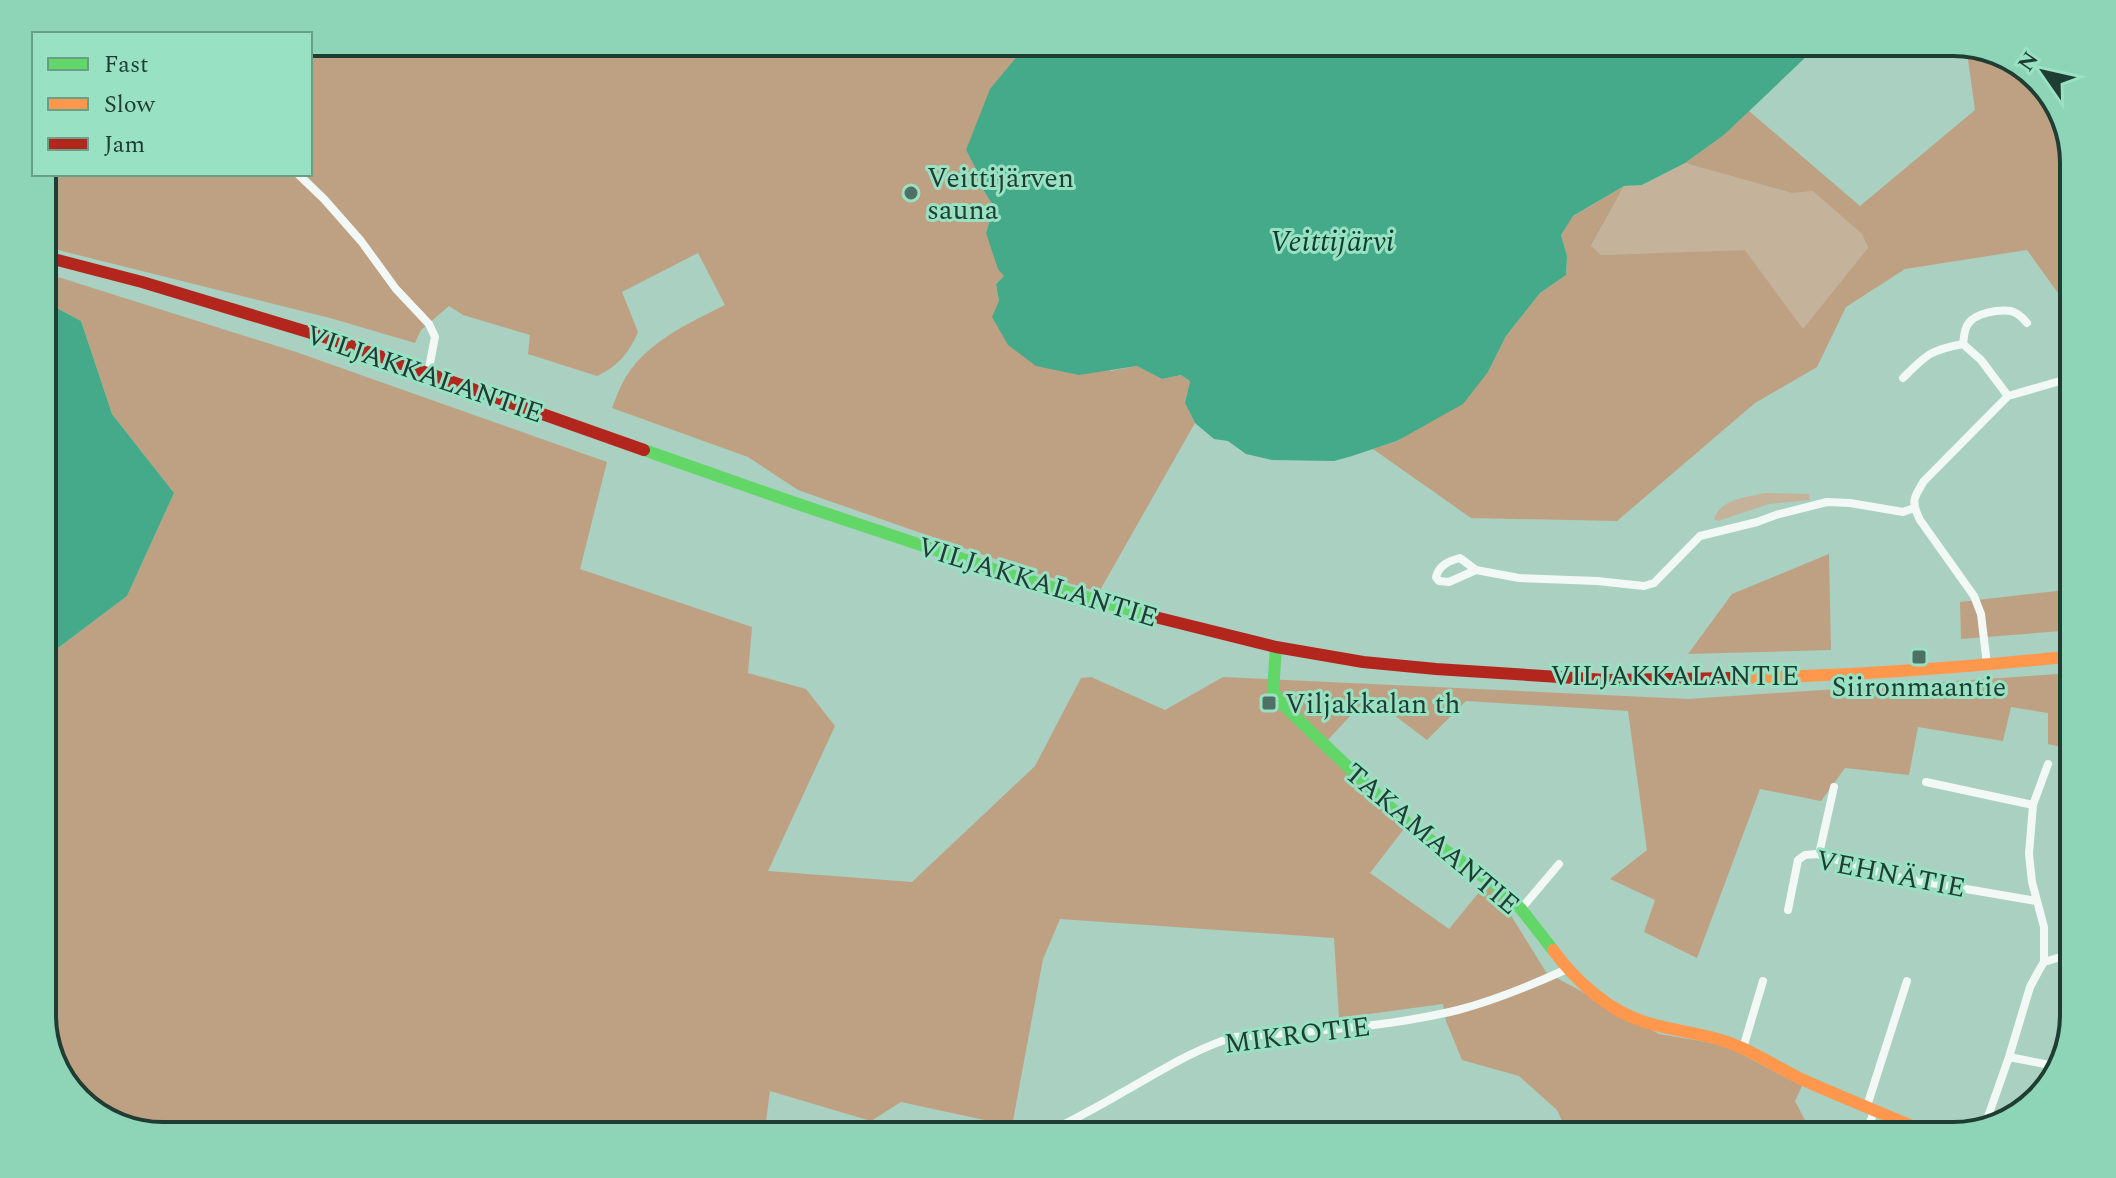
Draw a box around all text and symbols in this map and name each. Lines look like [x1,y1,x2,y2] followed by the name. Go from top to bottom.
[32,32,312,176] legend
[2004,32,2084,112] north arrow
[2010,45,2047,78] text: N
[104,47,149,83] text: Fast
[104,87,156,123] text: Slow
[104,127,145,163] text: Jam
[927,157,1074,232] place label: Veittijärven sauna
[902,184,920,202] marker: Veittijärven sauna
[1270,219,1394,265] water label: Veittijärvi
[300,314,549,435] street label: VILJAKKALANTIE
[912,525,1163,639] street label: VILJAKKALANTIE
[1910,648,1928,666] marker: Siironmaantie
[1550,655,1800,698] street label: VILJAKKALANTIE
[1832,666,2006,709] place label: Siironmaantie
[1285,683,1461,726] place label: Viljakkalan th
[1260,694,1278,712] marker: Viljakkalan th
[1335,753,1529,926] street label: TAKAMAANTIE
[1812,839,1969,910] street label: VEHNÄTIE
[1222,1005,1373,1066] street label: MIKROTIE

